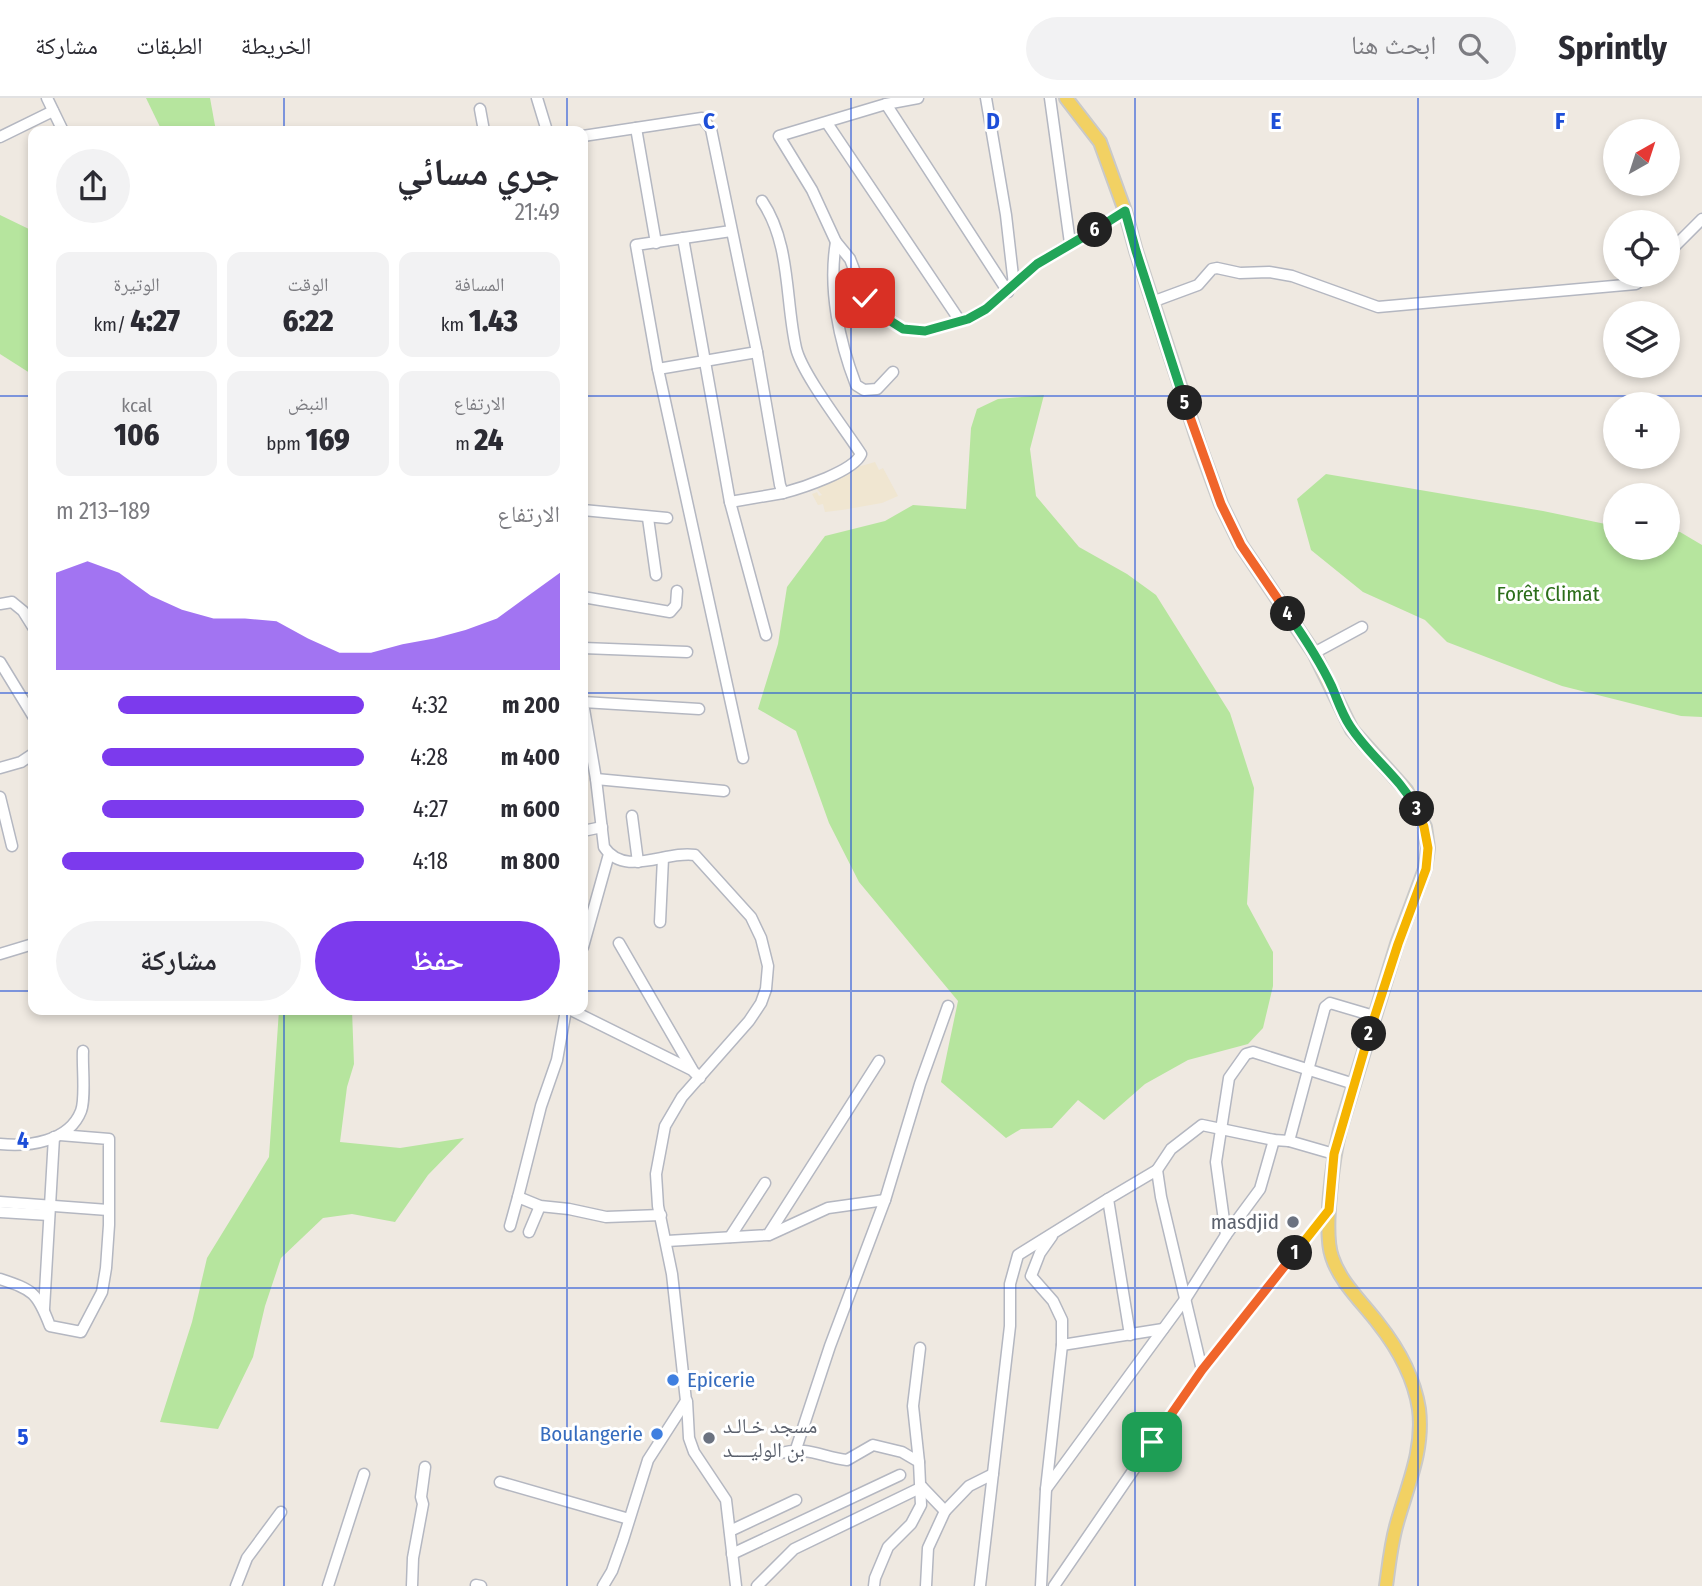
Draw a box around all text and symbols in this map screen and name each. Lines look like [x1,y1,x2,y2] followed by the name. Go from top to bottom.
[1026,17,1516,80] search box
[1558,28,1667,68] text: Sprintly
[1454,29,1492,67] icon: search
[1351,30,1436,61] text: ابحث هنا
[35,32,98,60] text: مشاركة
[136,32,203,60] text: الطبقات
[241,32,311,60] text: الخريطة
[703,107,715,135] text: C
[986,107,1000,135] text: D
[1271,107,1282,135] text: E
[1555,107,1565,135] text: F
[1603,119,1680,196] north arrow
[1603,119,1680,560] map controls
[56,149,130,223] button: share
[396,149,560,195] text: جري مسائي
[515,198,560,226] text: 21:49
[1603,210,1680,287] button: locate
[1078,212,1112,248] pin: 6
[1090,218,1099,241] text: 6
[835,268,895,328] pin
[114,273,160,296] text: الوتيرة
[288,273,328,296] text: الوقت
[454,273,505,296] text: المسافة
[846,279,884,317] icon: check
[1603,301,1680,378] button: layers
[130,303,180,339] text: 4:27
[282,303,334,339] text: 6:22
[469,303,518,339] text: 1.43
[93,313,130,336] text: /km
[441,313,469,336] text: km
[1168,386,1202,420] pin: 5
[1180,391,1189,414] text: 5
[288,392,328,415] text: النبض
[453,392,505,415] text: الارتفاع
[1603,392,1680,469] button: +
[121,394,152,417] text: kcal
[114,417,159,453] text: 106
[305,422,350,458] text: 169
[474,422,504,458] text: 24
[266,432,305,455] text: bpm
[455,432,474,455] text: m
[1603,483,1680,560] button: −
[56,497,150,525] text: 189–213 m
[497,500,560,528] text: الارتفاع
[1496,581,1600,607] park label: Forêt Climat
[1270,596,1306,632] pin: 4
[1283,602,1292,625] text: 4
[411,691,448,719] text: 4:32
[502,691,560,719] text: 200 m
[410,743,448,771] text: 4:28
[501,743,560,771] text: 400 m
[1400,792,1434,826] pin: 3
[413,795,448,823] text: 4:27
[500,795,560,823] text: 600 m
[1412,797,1421,820] text: 3
[412,847,448,875] text: 4:18
[500,847,560,875] text: 800 m
[56,921,301,1001] button: مشاركة
[315,921,560,1001] button: حفظ
[1352,1016,1386,1052] pin: 2
[1364,1022,1373,1045] text: 2
[17,1126,29,1154] text: 4
[1211,1209,1279,1235] place label: masdjid
[1285,1214,1301,1230] marker: masdjid
[1278,1236,1312,1270] pin: 1
[1290,1241,1299,1264] text: 1
[687,1367,755,1393] place label: Epicerie
[665,1372,681,1388] marker: Epicerie
[1122,1412,1182,1472] pin
[723,1413,817,1463] place label: مسجد خـالـد بن الوليــــد
[540,1421,643,1447] place label: Boulangerie
[17,1423,29,1451] text: 5
[1133,1423,1171,1461] icon: arrive
[649,1426,665,1442] marker: Boulangerie
[701,1430,717,1446] marker: مسجد خـالـد بن الوليــــد

